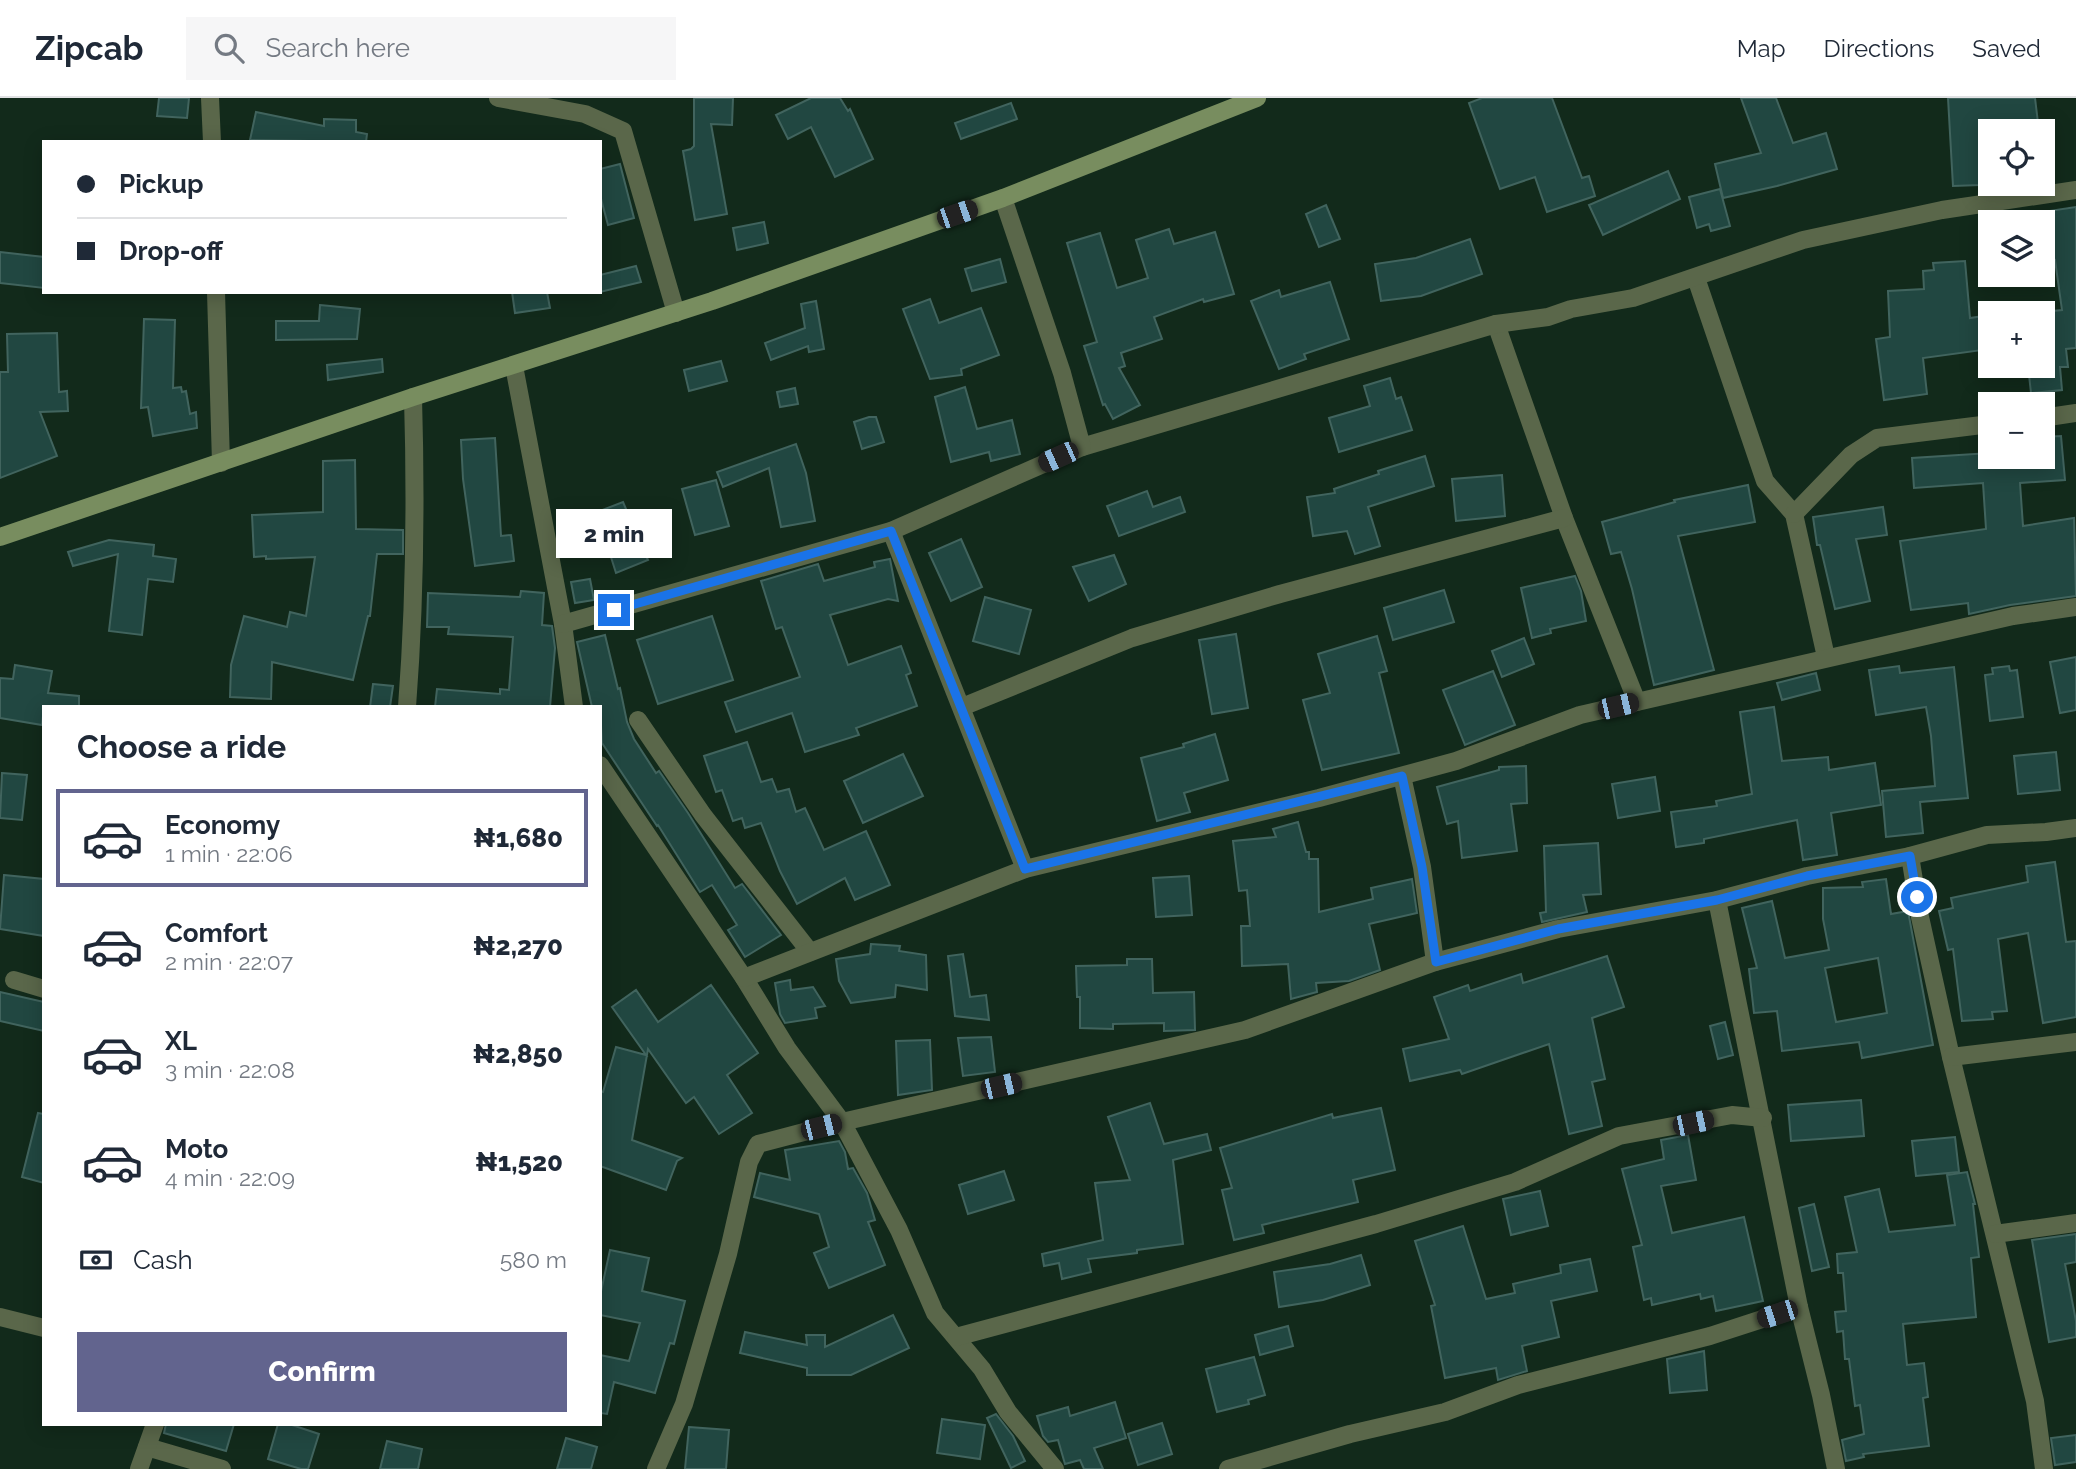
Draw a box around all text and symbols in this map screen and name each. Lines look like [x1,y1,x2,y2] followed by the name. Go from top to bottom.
[186,17,676,80] search box
[35,29,144,68] text: Zipcab
[210,29,248,67] icon: search
[266,33,410,63] text: Search here
[1737,34,1786,63] text: Map
[1824,34,1934,63] text: Directions
[1972,34,2041,63] text: Saved
[1978,119,2055,469] map controls
[1978,119,2055,196] button: locate
[119,169,204,199] text: Pickup
[934,197,981,231] car
[1978,210,2055,287] button: layers
[119,236,223,266] text: Drop-off
[1978,301,2055,378] button: +
[1978,392,2055,469] button: −
[1035,439,1082,475] car
[556,508,672,558] callout: 2 min
[584,520,644,547] text: 2 min
[598,594,630,626] route end
[1596,691,1641,721] car
[77,728,286,765] text: Choose a ride
[81,807,144,870] icon: car
[165,810,280,840] text: Economy
[473,823,563,853] text: ₦1,680
[165,840,293,867] text: 1 min · 22:06
[1901,881,1933,913] route start
[81,915,144,978] icon: car
[165,918,268,948] text: Comfort
[473,931,563,961] text: ₦2,270
[165,948,293,975] text: 2 min · 22:07
[81,1023,144,1086] icon: car
[165,1026,197,1056] text: XL
[473,1039,563,1069] text: ₦2,850
[165,1056,295,1083] text: 3 min · 22:08
[979,1071,1024,1101] car
[1671,1108,1716,1138] car
[799,1112,844,1142] car
[81,1131,144,1194] icon: car
[165,1134,228,1164] text: Moto
[475,1147,563,1177] text: ₦1,520
[165,1164,295,1191] text: 4 min · 22:09
[77,1241,115,1279] icon: cash
[133,1245,193,1275] text: Cash
[500,1246,567,1273] text: 580 m
[1754,1298,1801,1330] car
[77,1332,567,1412] button: Confirm

